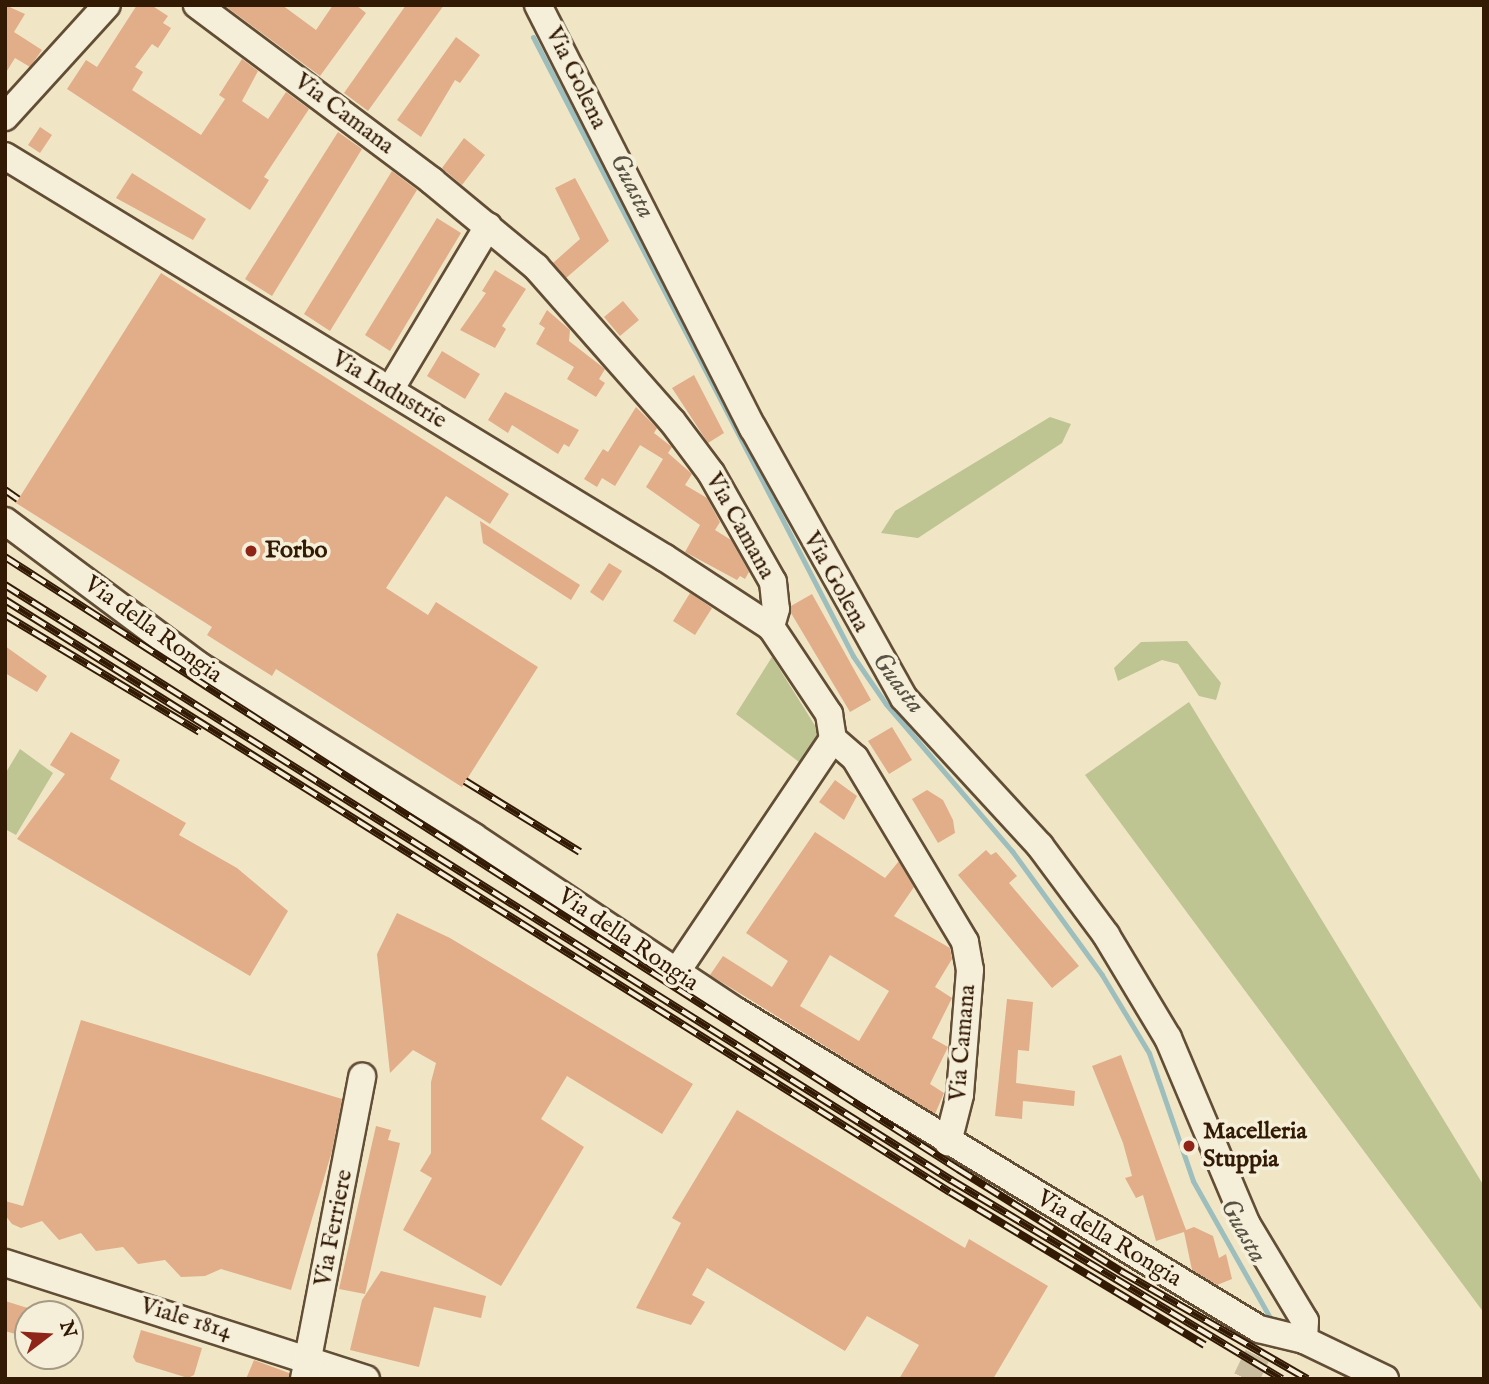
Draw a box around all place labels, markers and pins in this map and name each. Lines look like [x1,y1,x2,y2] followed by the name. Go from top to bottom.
[265,537,327,565] place label: Forbo
[243,543,259,559] marker: Forbo
[1203,1118,1307,1174] place label: Macelleria Stuppia
[1181,1138,1197,1154] marker: Macelleria Stuppia

